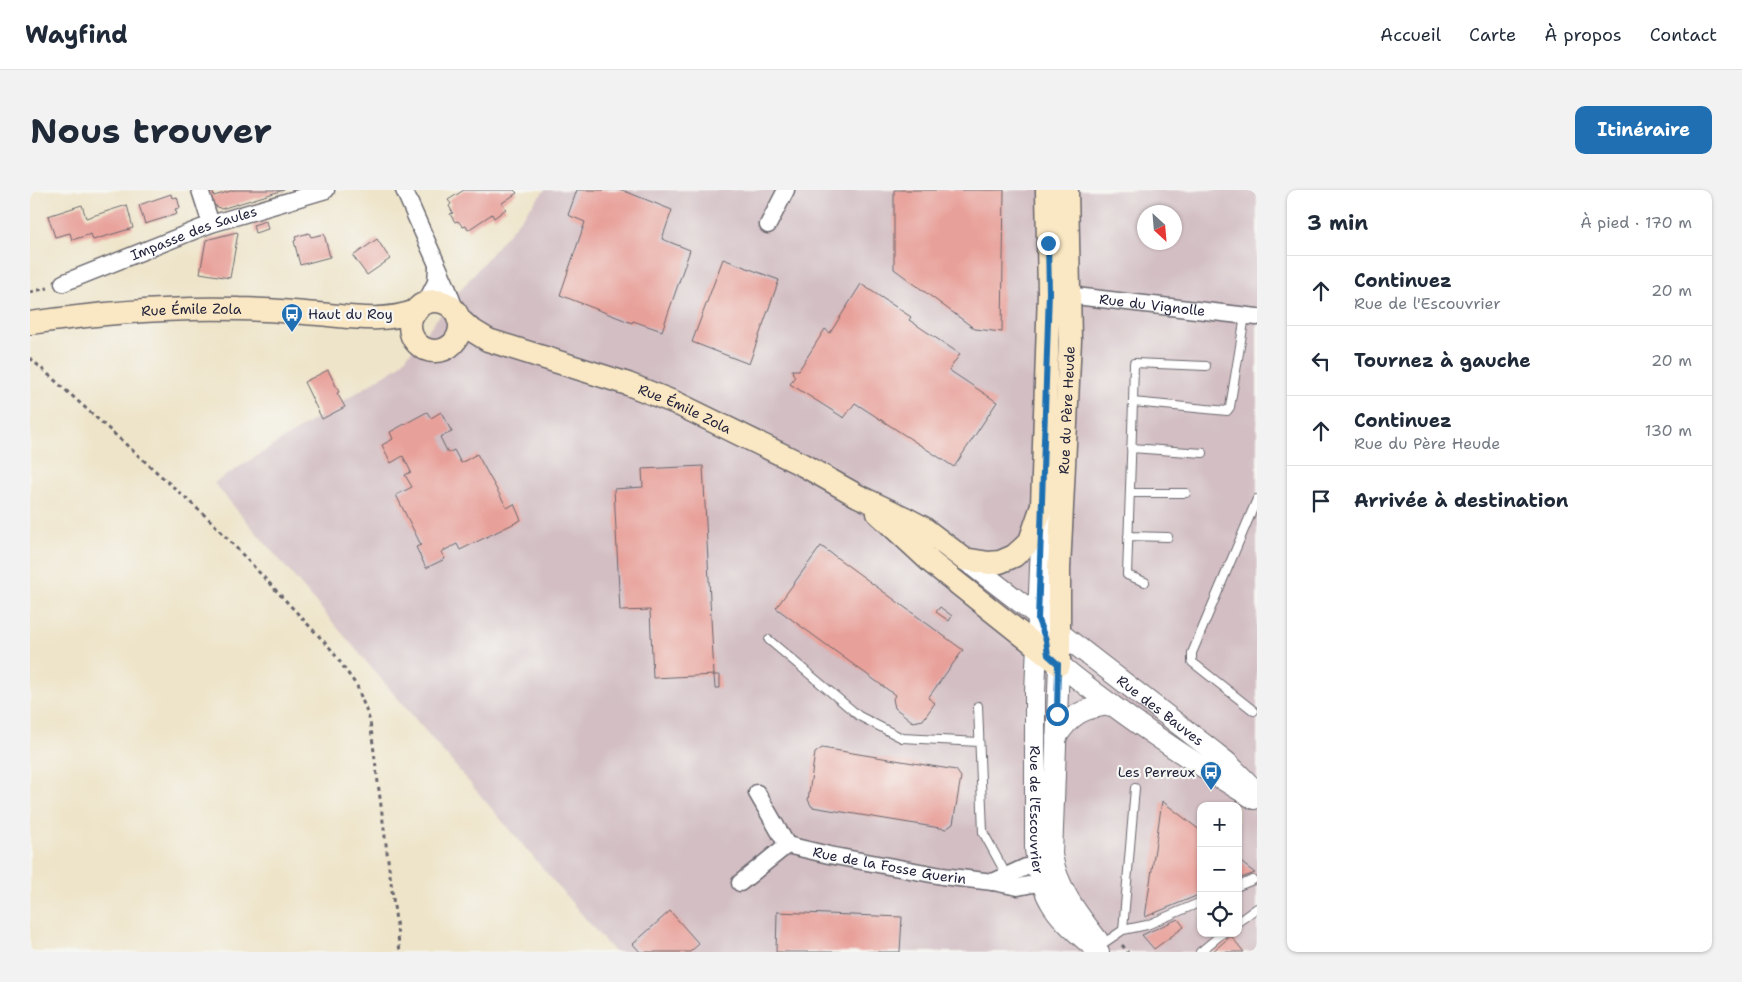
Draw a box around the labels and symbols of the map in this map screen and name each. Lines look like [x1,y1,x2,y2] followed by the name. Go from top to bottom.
[128,202,259,264] street label: Impasse des Saules
[1137,205,1182,250] north arrow
[1037,232,1060,255] route end
[1098,290,1206,320] street label: Rue du Vignolle
[141,300,242,320] street label: Rue Émile Zola
[280,302,304,333] bus stop icon: Haut du Roy
[308,305,393,323] place label: Haut du Roy
[1055,346,1079,475] street label: Rue du Père Heude
[636,380,735,438] street label: Rue Émile Zola
[1113,671,1207,750] street label: Rue des Bauves
[1046,703,1069,726] route start
[1026,746,1048,876] street label: Rue de l'Escouvrier
[1199,760,1223,791] bus stop icon: Les Perreux
[1118,763,1195,781] place label: Les Perreux
[811,842,968,888] street label: Rue de la Fosse Guerin

